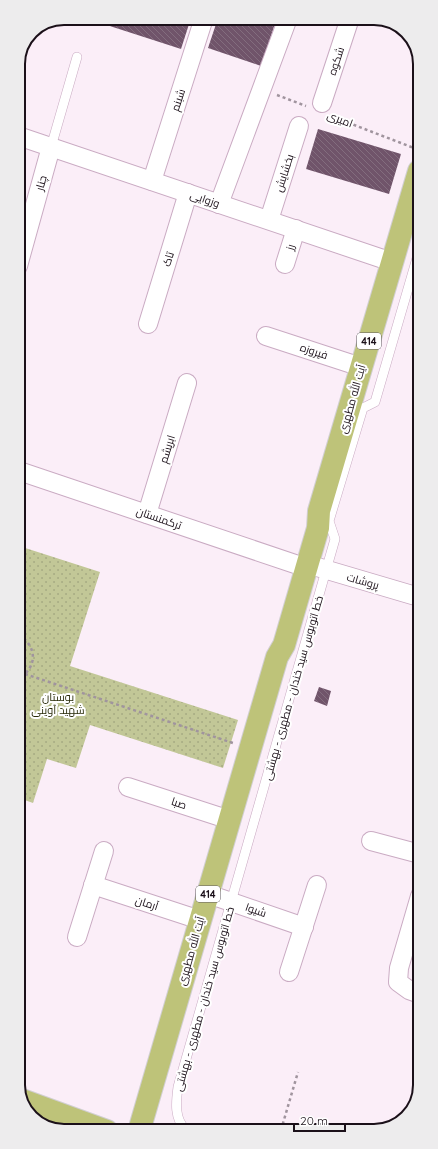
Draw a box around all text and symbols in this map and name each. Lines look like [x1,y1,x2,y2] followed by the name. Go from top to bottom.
[325,45,347,77] street label: شکوه
[168,87,189,113] street label: شبنم
[325,108,355,130] street label: امیری
[271,152,297,194] street label: بخشایش
[32,174,50,193] street label: چنار
[188,187,222,211] street label: وزوایی
[282,242,298,253] street label: رز
[159,250,177,268] street label: تاک
[357,333,381,349] road number: 414
[298,340,330,362] street label: فیروزه
[335,363,369,435] street label: آیت الله مطهری
[156,433,179,465] street label: ابریشم
[134,504,184,532] street label: ترکمنستان
[345,570,381,592] street label: پروشات
[260,594,326,782] street label: خط اتوبوس سید خندان - مطهری - بهشتی
[31,690,85,717] park label: بوستان شهید آوینی
[169,794,189,812] street label: صبا
[196,886,220,902] road number: 414
[134,893,160,913] street label: آرمان
[243,900,269,920] street label: شیوا
[171,905,237,1093] street label: خط اتوبوس سید خندان - مطهری - بهشتی
[174,915,208,987] street label: آیت الله مطهری
[294,1107,345,1133] scale bar
[300,1113,328,1128] text: 20 m

